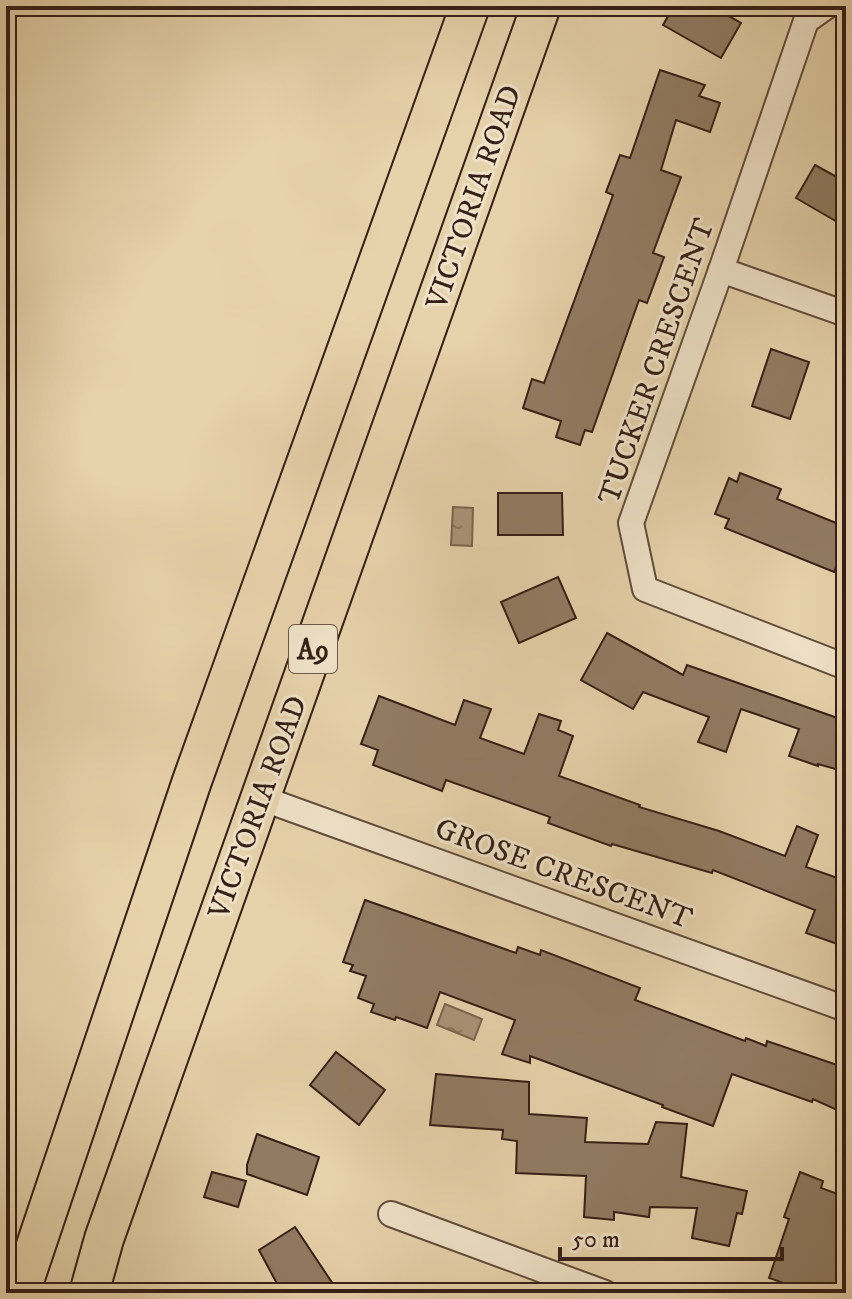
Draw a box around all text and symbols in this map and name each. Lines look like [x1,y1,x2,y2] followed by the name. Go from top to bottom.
[418,80,530,315] street label: VICTORIA ROAD
[591,213,724,509] street label: TUCKER CRESCENT
[289,625,337,673] road number: A9
[201,691,316,925] street label: VICTORIA ROAD
[430,811,697,938] street label: GROSE CRESCENT
[560,1211,782,1261] scale bar
[572,1225,620,1255] text: 50 m

